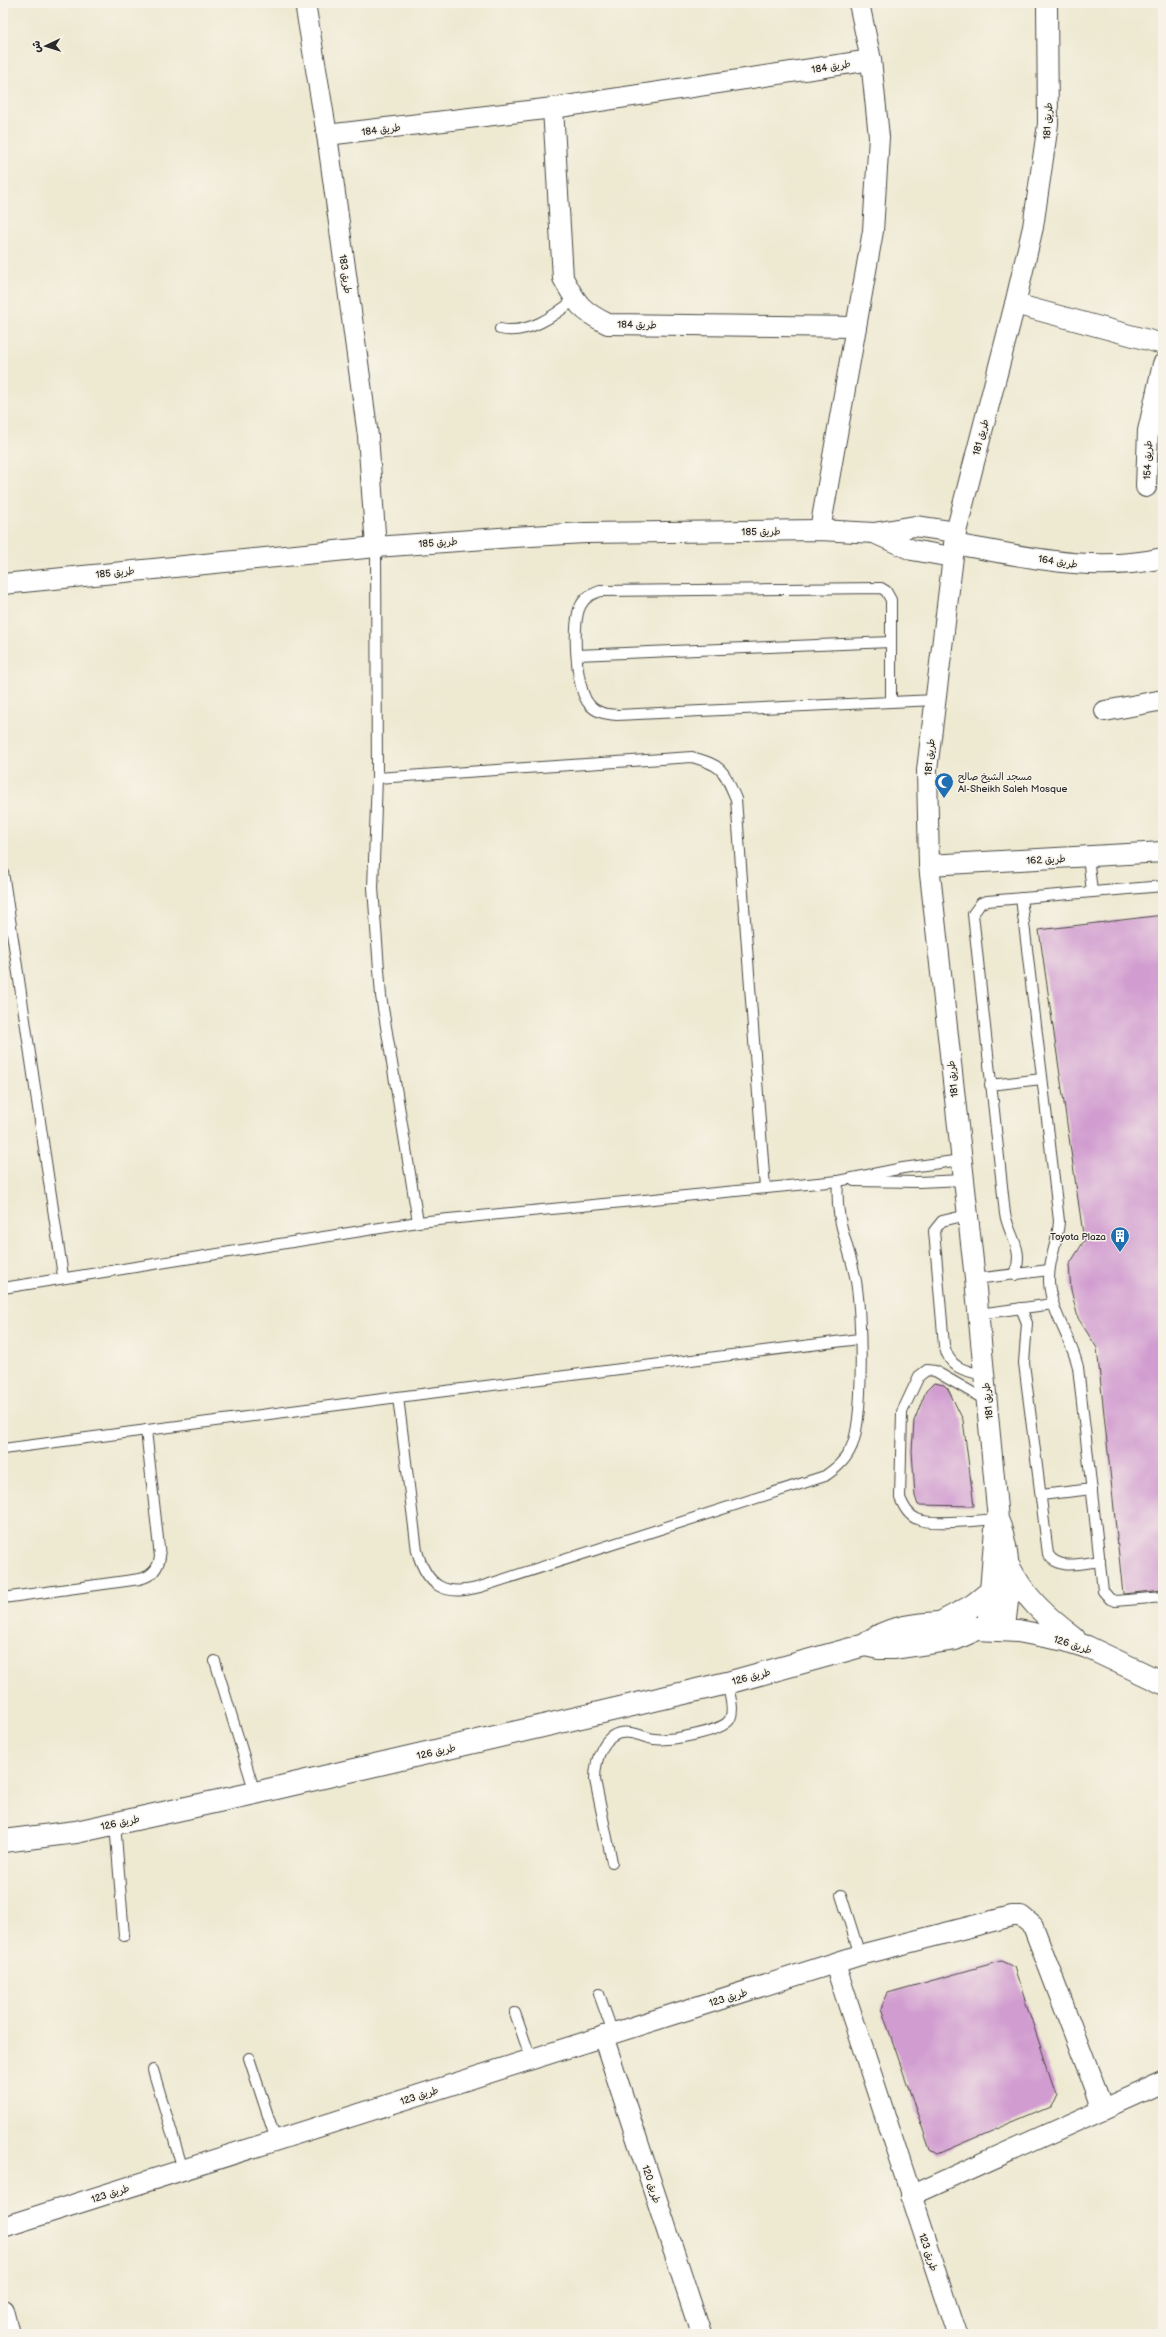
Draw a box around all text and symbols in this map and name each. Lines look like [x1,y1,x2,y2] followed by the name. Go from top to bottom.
[26,26,66,66] north arrow
[30,40,43,53] text: ش
[811,58,852,76] street label: طريق 184
[1041,102,1055,140] street label: طريق 181
[361,122,401,138] street label: طريق 184
[336,254,354,295] street label: طريق 183
[617,319,657,331] street label: طريق 184
[970,418,992,457] street label: طريق 181
[1141,440,1155,480] street label: طريق 154
[741,526,781,538] street label: طريق 185
[418,536,458,550] street label: طريق 185
[1037,553,1078,571] street label: طريق 164
[95,565,135,581] street label: طريق 185
[922,738,938,776] street label: طريق 181
[933,771,955,799] mosque icon: مسجد الشيخ صالح Al-Sheikh Saleh Mosque
[958,771,1067,795] place label: مسجد الشيخ صالح Al-Sheikh Saleh Mosque
[1026,853,1066,867] street label: طريق 162
[945,1060,961,1098] street label: طريق 181
[1109,1225,1131,1253] building icon: Toyota Plaza
[1050,1231,1106,1243] place label: Toyota Plaza
[980,1382,996,1420] street label: طريق 181
[1052,1633,1093,1657] street label: طريق 126
[731,1666,772,1688] street label: طريق 126
[416,1742,457,1762] street label: طريق 126
[100,1813,141,1833] street label: طريق 126
[708,1986,749,2009] street label: طريق 123
[399,2084,440,2108] street label: طريق 123
[639,2164,663,2205] street label: طريق 120
[90,2182,131,2206] street label: طريق 123
[916,2232,940,2273] street label: طريق 123

